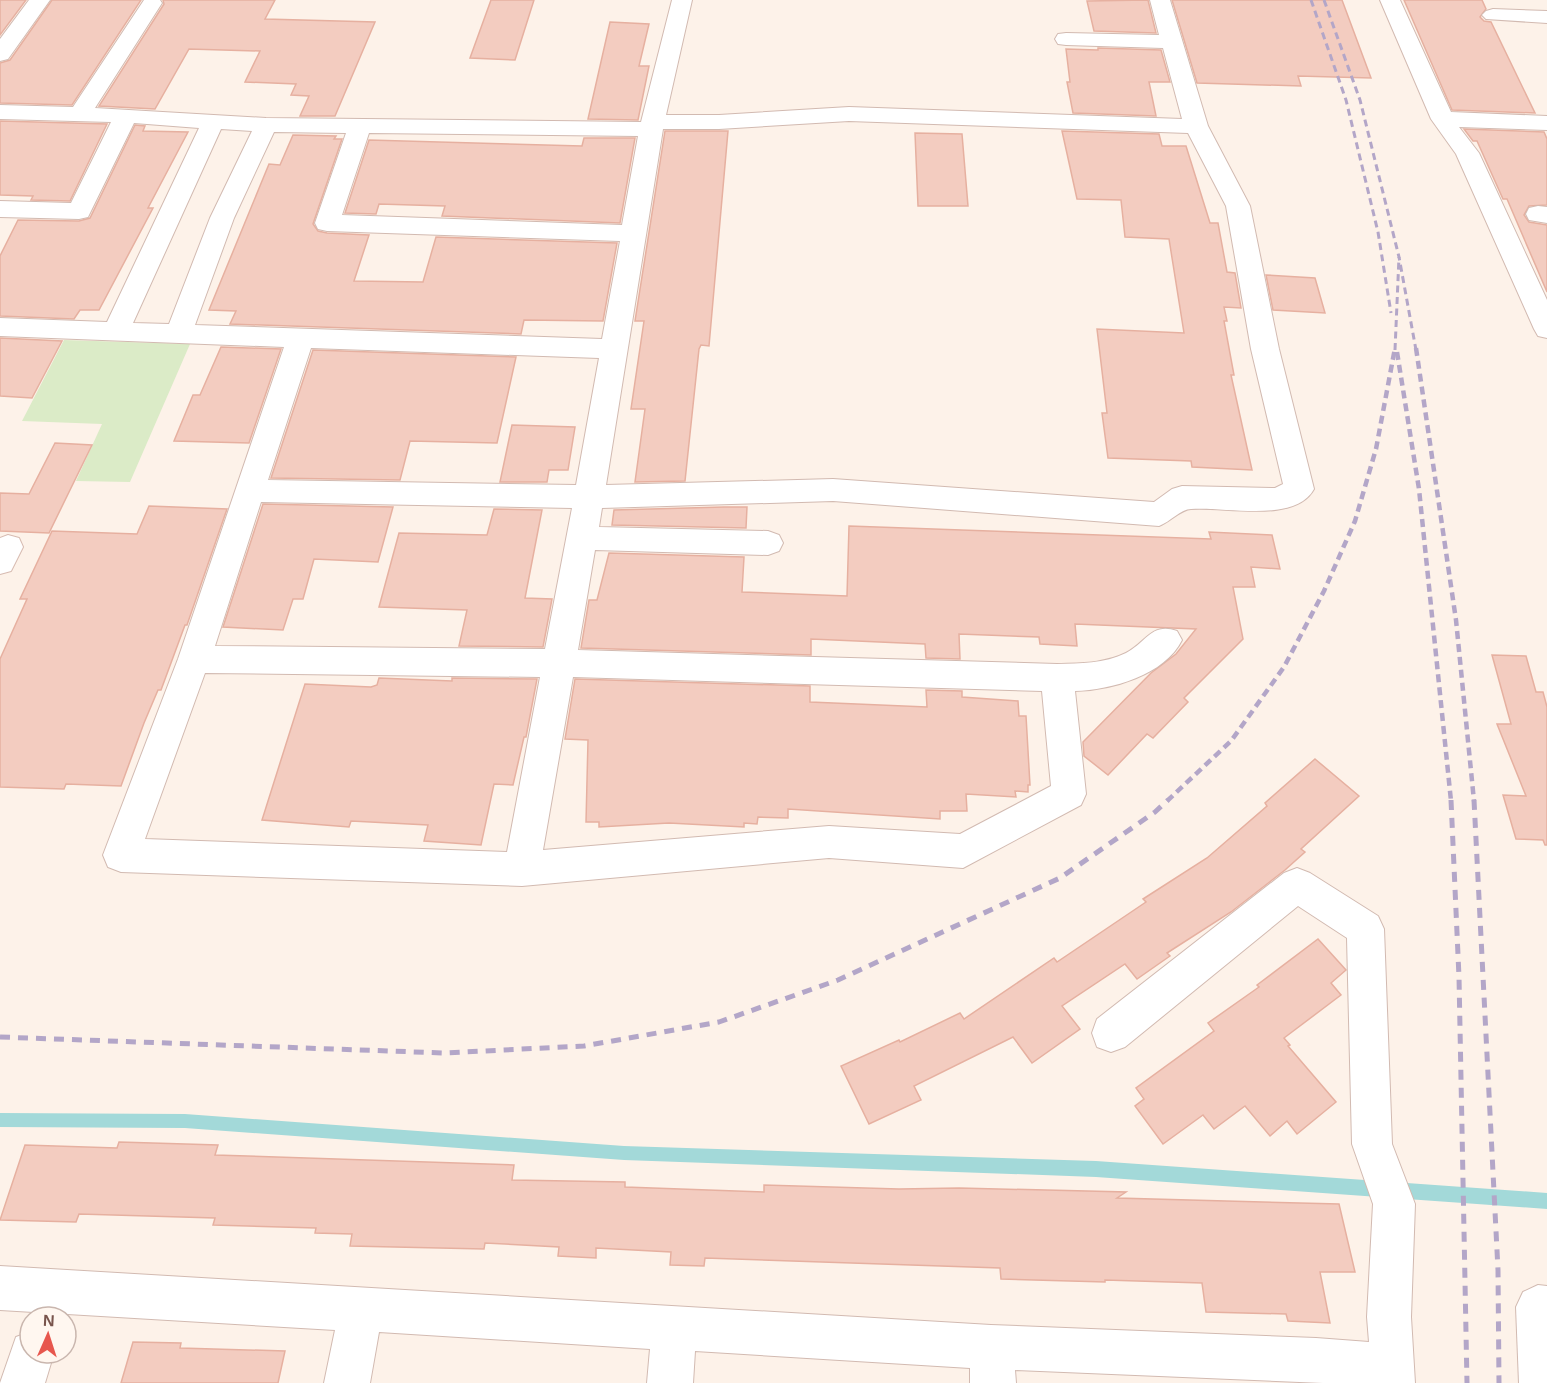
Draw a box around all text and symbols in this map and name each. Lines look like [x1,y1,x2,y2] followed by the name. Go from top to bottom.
[18,1305,78,1365] north arrow
[43,1312,55,1329] text: N

